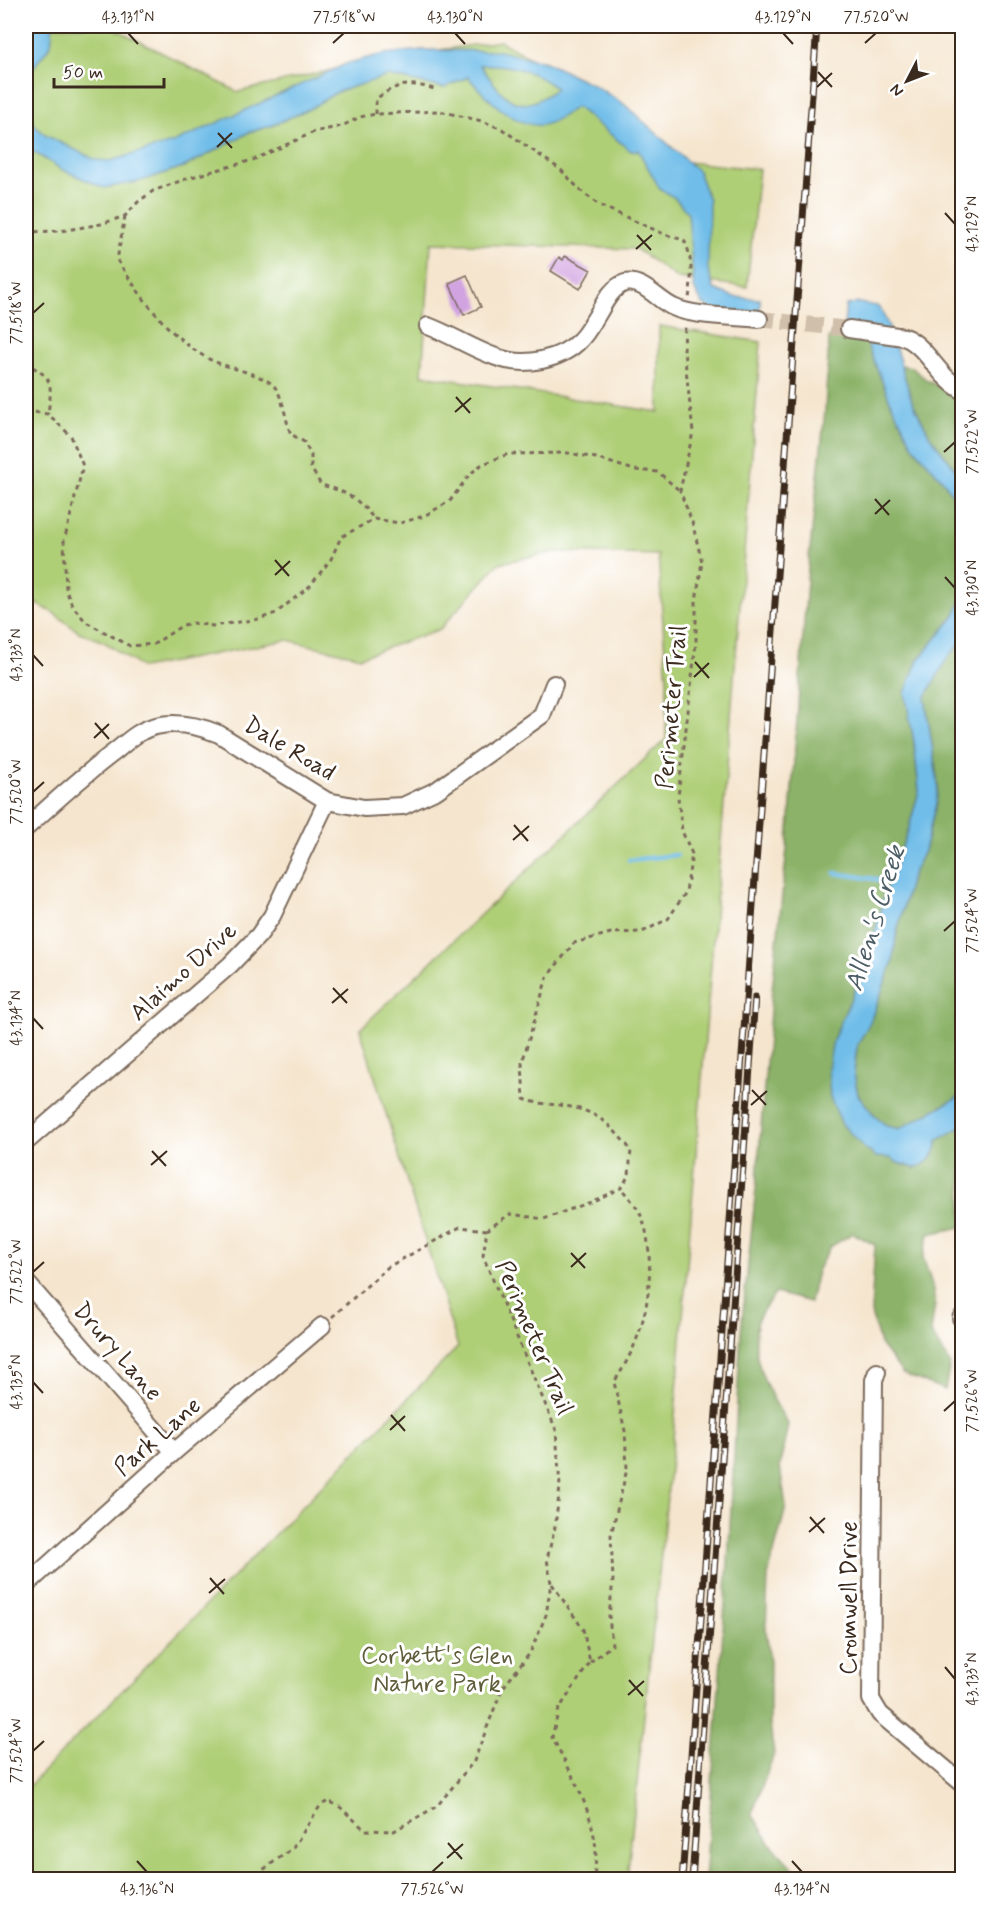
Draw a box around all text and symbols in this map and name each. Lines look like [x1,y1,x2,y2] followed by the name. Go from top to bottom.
[102,8,154,28] text: 43.131°N
[313,8,375,28] text: 77.518°W
[427,8,483,28] text: 43.130°N
[755,8,811,28] text: 43.129°N
[844,8,908,28] text: 77.520°W
[54,51,164,89] scale bar
[877,51,937,111] north arrow
[63,61,103,85] text: 50 m
[886,79,908,101] text: N
[963,196,983,252] text: 43.129°N
[7,282,27,344] text: 77.518°W
[963,410,983,474] text: 77.522°W
[963,560,983,616] text: 43.130°N
[650,624,695,790] street label: Perimeter Trail
[7,629,27,681] text: 43.133°N
[238,710,341,789] street label: Dale Road
[7,760,27,824] text: 77.520°W
[838,840,915,995] water label: Allen's Creek
[963,889,983,953] text: 77.524°W
[124,916,244,1028] street label: Alaimo Drive
[7,990,27,1046] text: 43.134°N
[7,1240,27,1304] text: 77.522°W
[487,1256,580,1419] street label: Perimeter Trail
[65,1296,168,1408] street label: Drury Lane
[7,1354,27,1410] text: 43.135°N
[963,1370,983,1432] text: 77.526°W
[108,1391,208,1483] street label: Park Lane
[834,1521,865,1675] street label: Cromwell Drive
[361,1641,513,1700] park label: Corbett's Glen Nature Park
[963,1653,983,1705] text: 43.133°N
[7,1719,27,1783] text: 77.524°W
[120,1880,174,1900] text: 43.136°N
[401,1880,463,1900] text: 77.526°W
[774,1880,830,1900] text: 43.134°N

